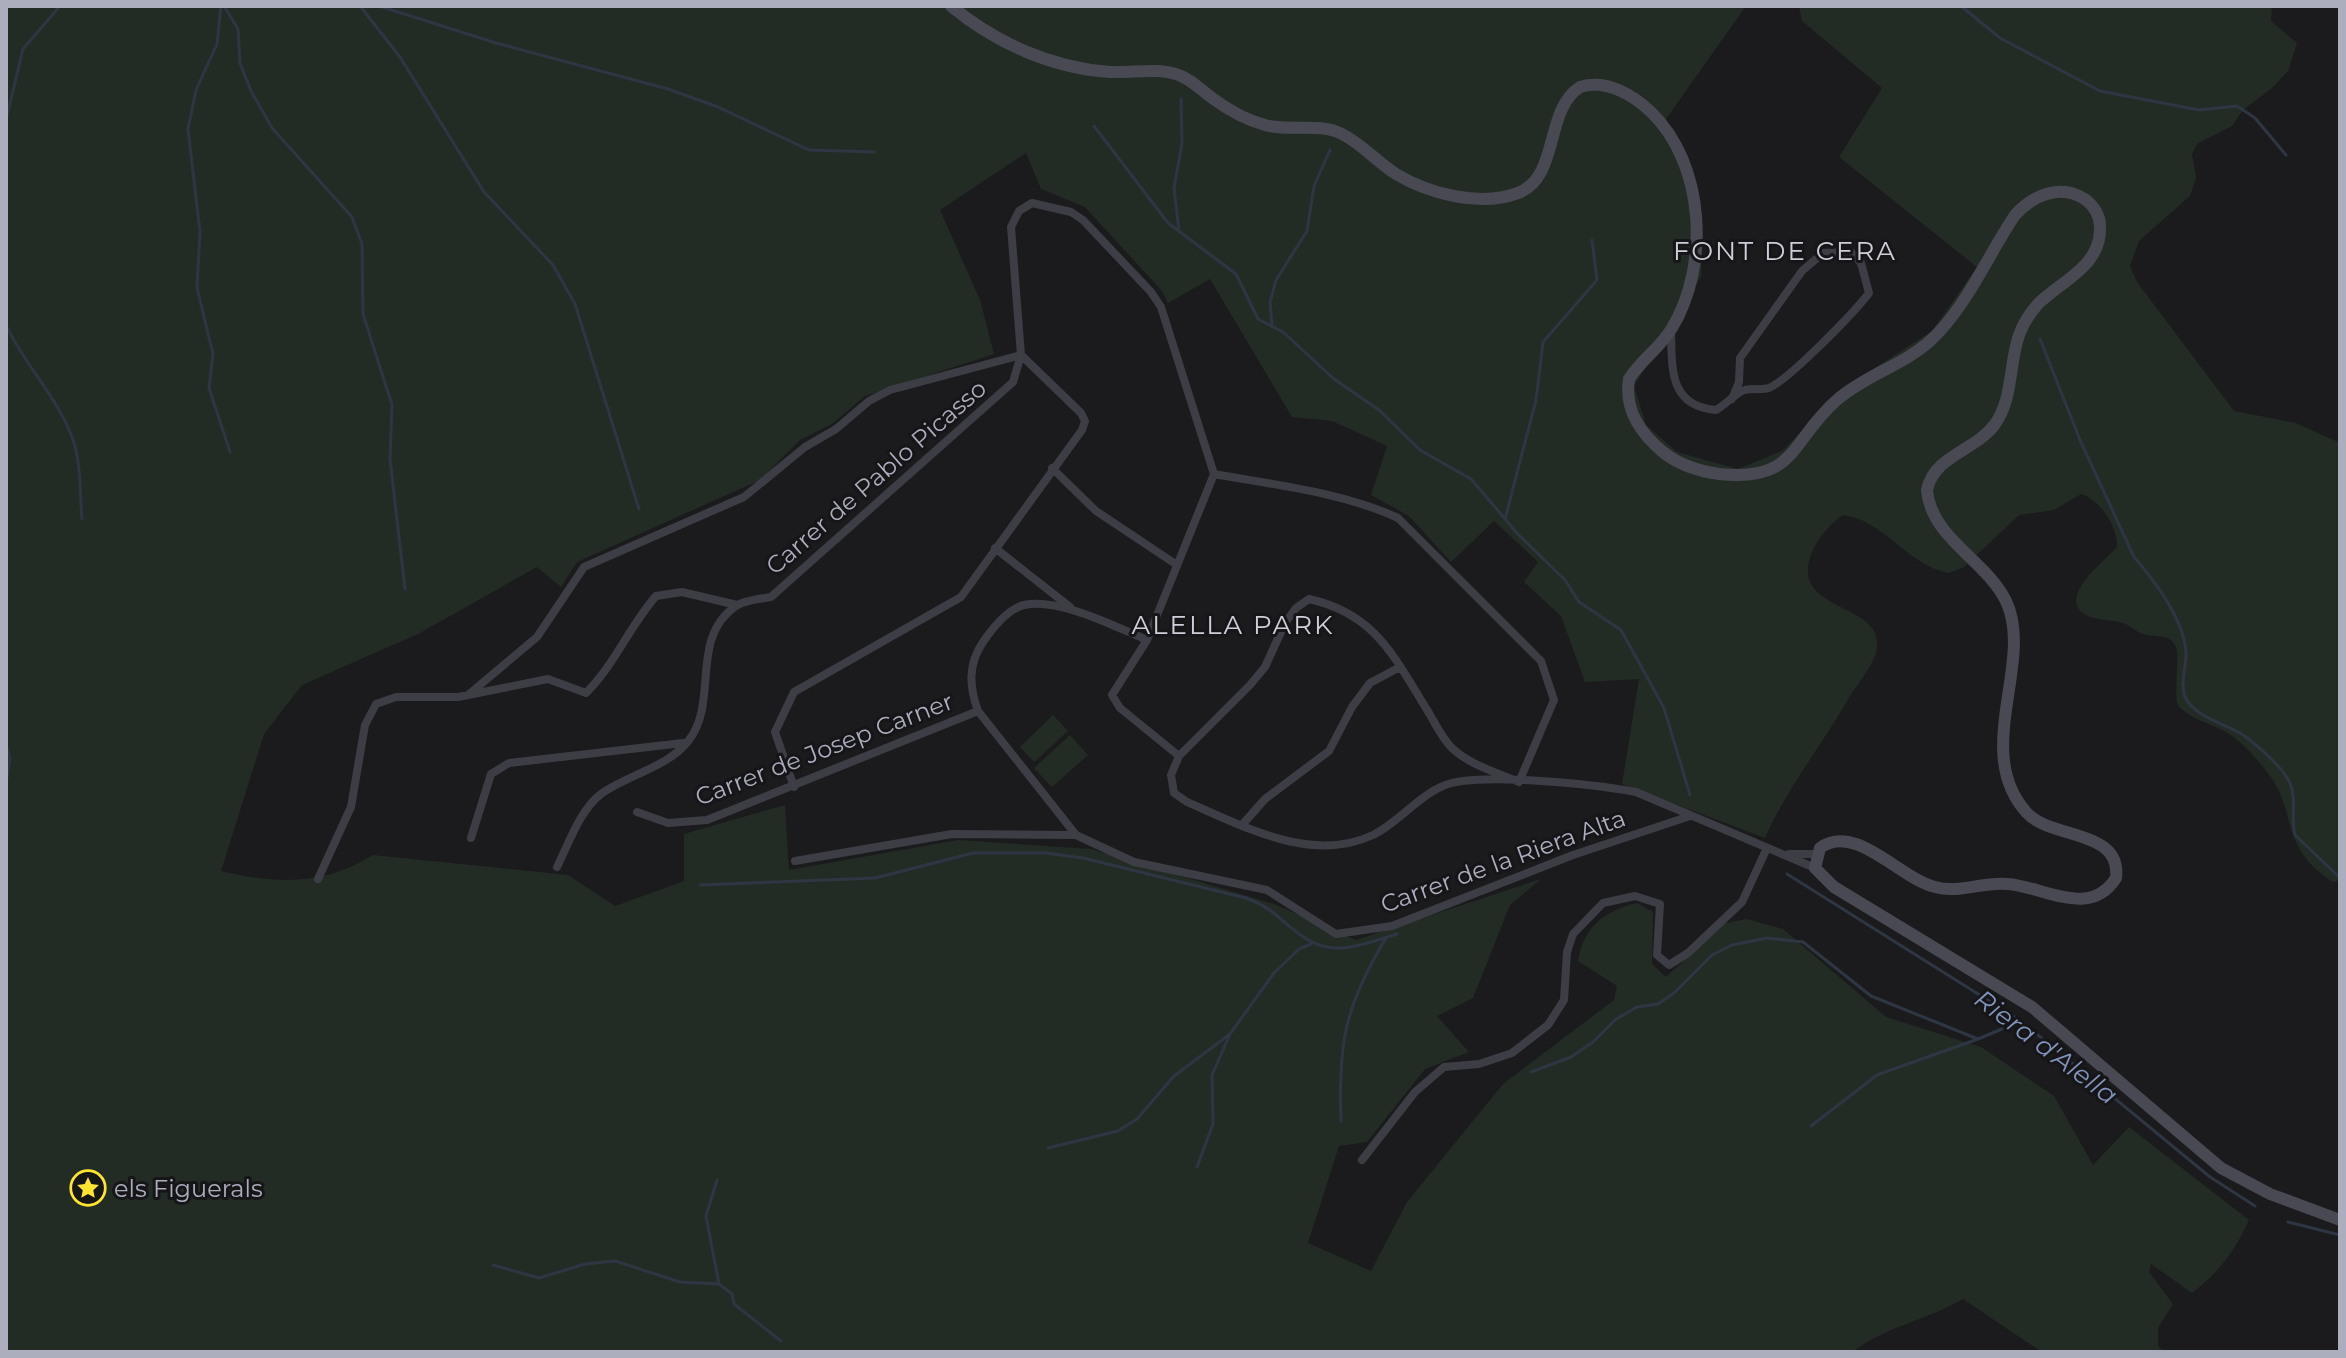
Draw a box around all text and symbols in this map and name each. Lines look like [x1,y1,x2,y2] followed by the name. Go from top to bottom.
[1673,235,1897,267] district label: FONT DE CERA
[760,374,992,580] street label: Carrer de Pablo Picasso
[1132,609,1334,641] district label: ALELLA PARK
[691,686,957,812] street label: Carrer de Josep Carner
[1377,803,1629,919] street label: Carrer de la Riera Alta
[1968,983,2124,1111] water label: Riera d'Alella
[69,1169,107,1207] place icon: els Figuerals
[114,1174,263,1203] place label: els Figuerals

